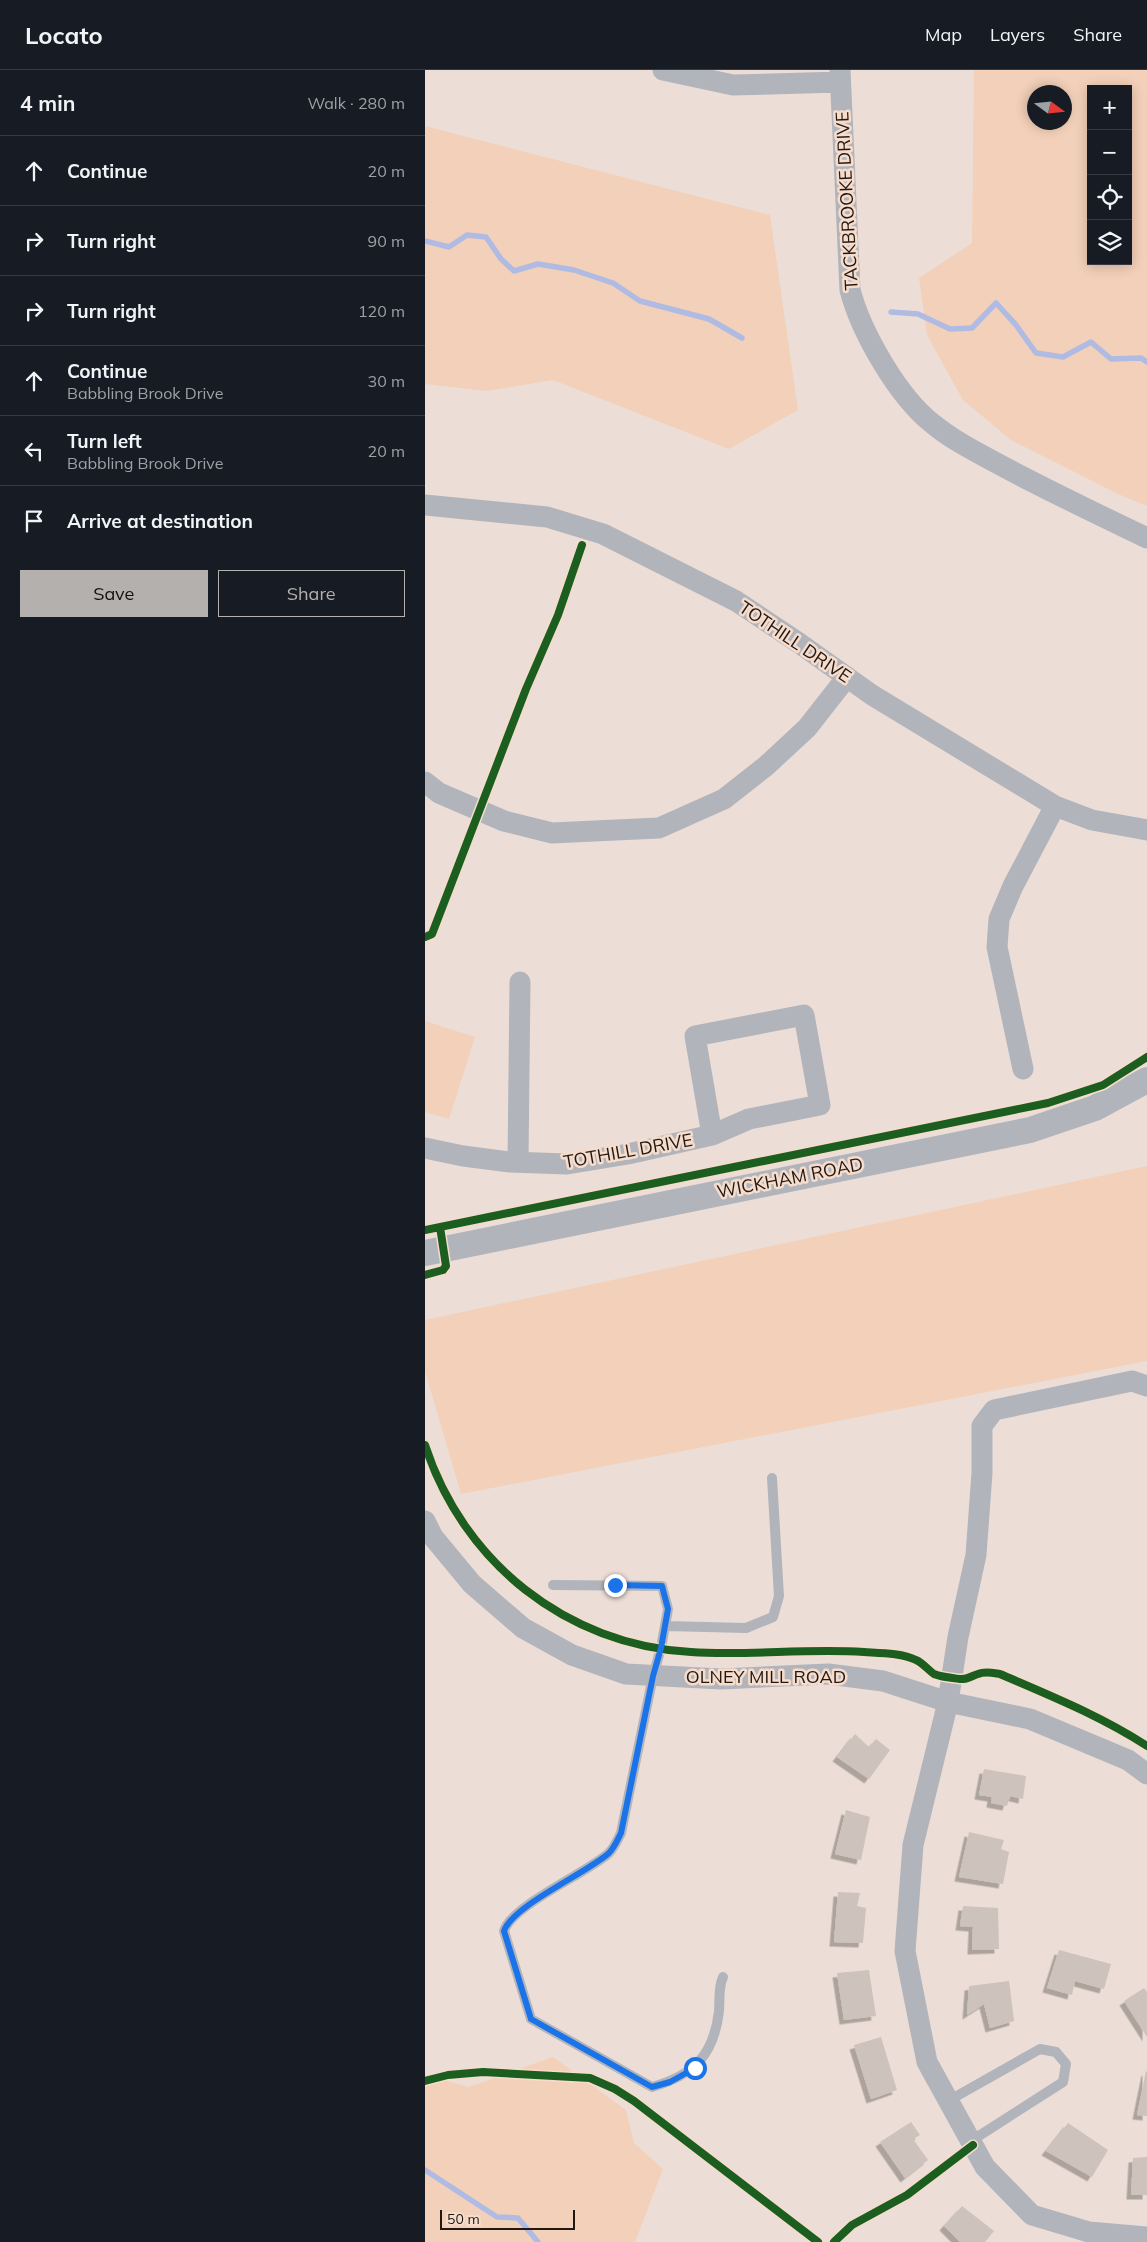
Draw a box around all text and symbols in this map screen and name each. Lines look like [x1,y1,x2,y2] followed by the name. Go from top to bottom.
[25,20,103,50] text: Locato
[925,23,962,46] text: Map
[990,23,1045,46] text: Layers
[1073,23,1122,46] text: Share
[1027,85,1072,130] north arrow
[1087,85,1132,265] map controls
[1087,85,1132,130] button: +
[20,90,75,116] text: 4 min
[307,93,405,113] text: Walk · 280 m
[830,111,863,291] street label: TACKBROOKE DRIVE
[1087,130,1132,175] button: −
[20,157,48,185] icon: ahead
[67,159,147,183] text: Continue
[368,161,405,181] text: 20 m
[1087,175,1132,220] button: locate
[1087,220,1132,265] button: layers
[20,227,48,255] icon: right
[67,229,156,253] text: Turn right
[368,231,405,251] text: 90 m
[20,297,48,325] icon: right
[67,299,156,323] text: Turn right
[358,301,405,321] text: 120 m
[67,359,147,383] text: Continue
[20,367,48,395] icon: ahead
[368,371,405,391] text: 30 m
[67,383,223,403] text: Babbling Brook Drive
[67,429,142,453] text: Turn left
[20,437,48,465] icon: left
[368,441,405,461] text: 20 m
[67,453,223,473] text: Babbling Brook Drive
[20,507,48,535] icon: arrive
[67,509,253,533] text: Arrive at destination
[20,570,208,617] button: Save
[218,570,405,617] button: Share
[735,596,856,688] street label: TOTHILL DRIVE
[562,1128,694,1173] street label: TOTHILL DRIVE
[715,1152,865,1203] street label: WICKHAM ROAD
[604,1574,627,1597] route end
[686,1665,846,1688] street label: OLNEY MILL ROAD
[684,2057,707,2080] route start
[440,2207,575,2230] scale bar
[447,2210,480,2228] text: 50 m

